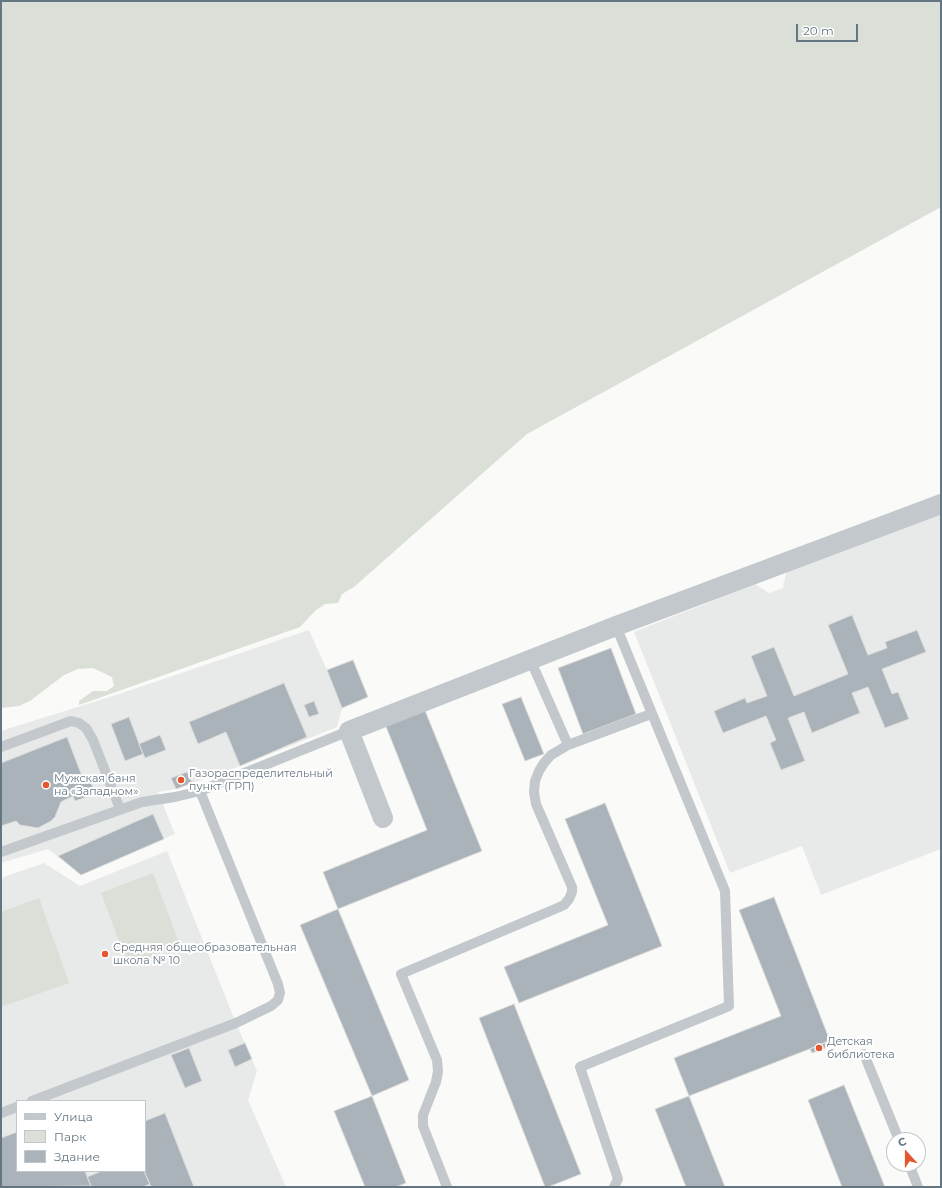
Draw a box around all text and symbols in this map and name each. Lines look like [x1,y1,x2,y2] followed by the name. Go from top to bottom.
[798,16,860,42] scale bar
[803,23,834,38] text: 20 m
[189,767,333,793] place label: Газораспределительный пункт (ГРП)
[54,772,139,798] place label: Мужская баня на «Западном»
[176,775,186,785] marker: Газораспределительный пункт (ГРП)
[41,780,51,790] marker: Мужская баня на «Западном»
[113,941,297,967] place label: Средняя общеобразовательная школа № 10
[100,949,110,959] marker: Средняя общеобразовательная школа № 10
[827,1035,895,1061] place label: Детская библиотека
[814,1043,824,1053] marker: Детская библиотека
[16,1100,146,1172] legend
[54,1109,93,1124] text: Улица
[54,1129,86,1144] text: Парк
[886,1132,926,1172] north arrow
[896,1134,908,1150] text: С
[54,1149,100,1164] text: Здание

